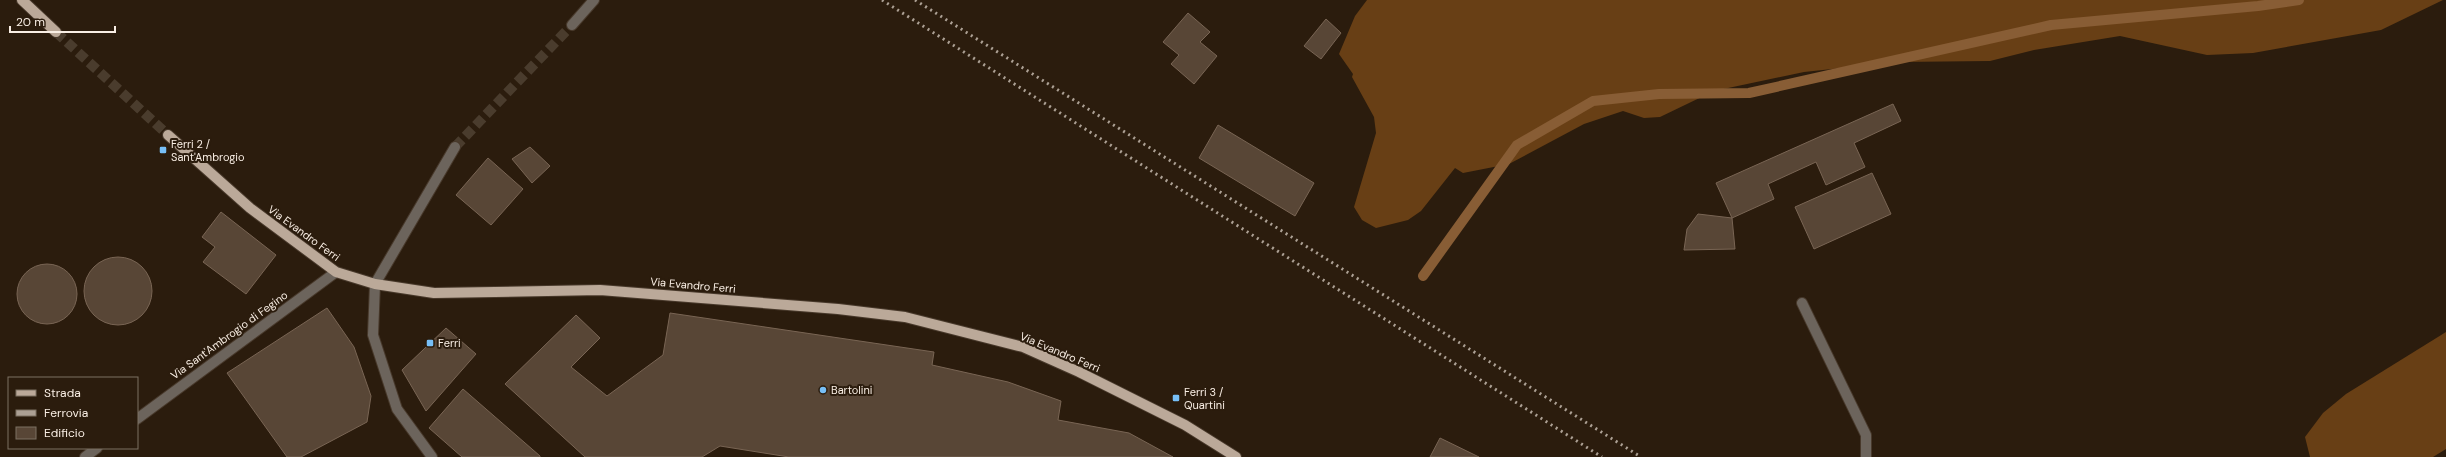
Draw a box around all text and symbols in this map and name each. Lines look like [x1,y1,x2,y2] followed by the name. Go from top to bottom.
[10,8,115,34] scale bar
[16,14,45,30] text: 20 m
[171,137,245,164] place label: Ferri 2 / Sant'Ambrogio
[158,145,168,155] marker: Ferri 2 / Sant'Ambrogio
[265,202,343,264] street label: Via Evandro Ferri
[650,274,736,296] street label: Via Evandro Ferri
[168,288,290,382] street label: Via Sant'Ambrogio di Fegino
[1018,329,1102,375] street label: Via Evandro Ferri
[438,336,461,350] place label: Ferri
[425,338,435,348] marker: Ferri
[8,377,138,449] legend
[831,383,872,397] place label: Bartolini
[44,385,81,401] text: Strada
[818,385,828,395] marker: Bartolini
[1184,385,1225,412] place label: Ferri 3 / Quartini
[1171,393,1181,403] marker: Ferri 3 / Quartini
[44,405,88,421] text: Ferrovia
[44,425,85,441] text: Edificio

